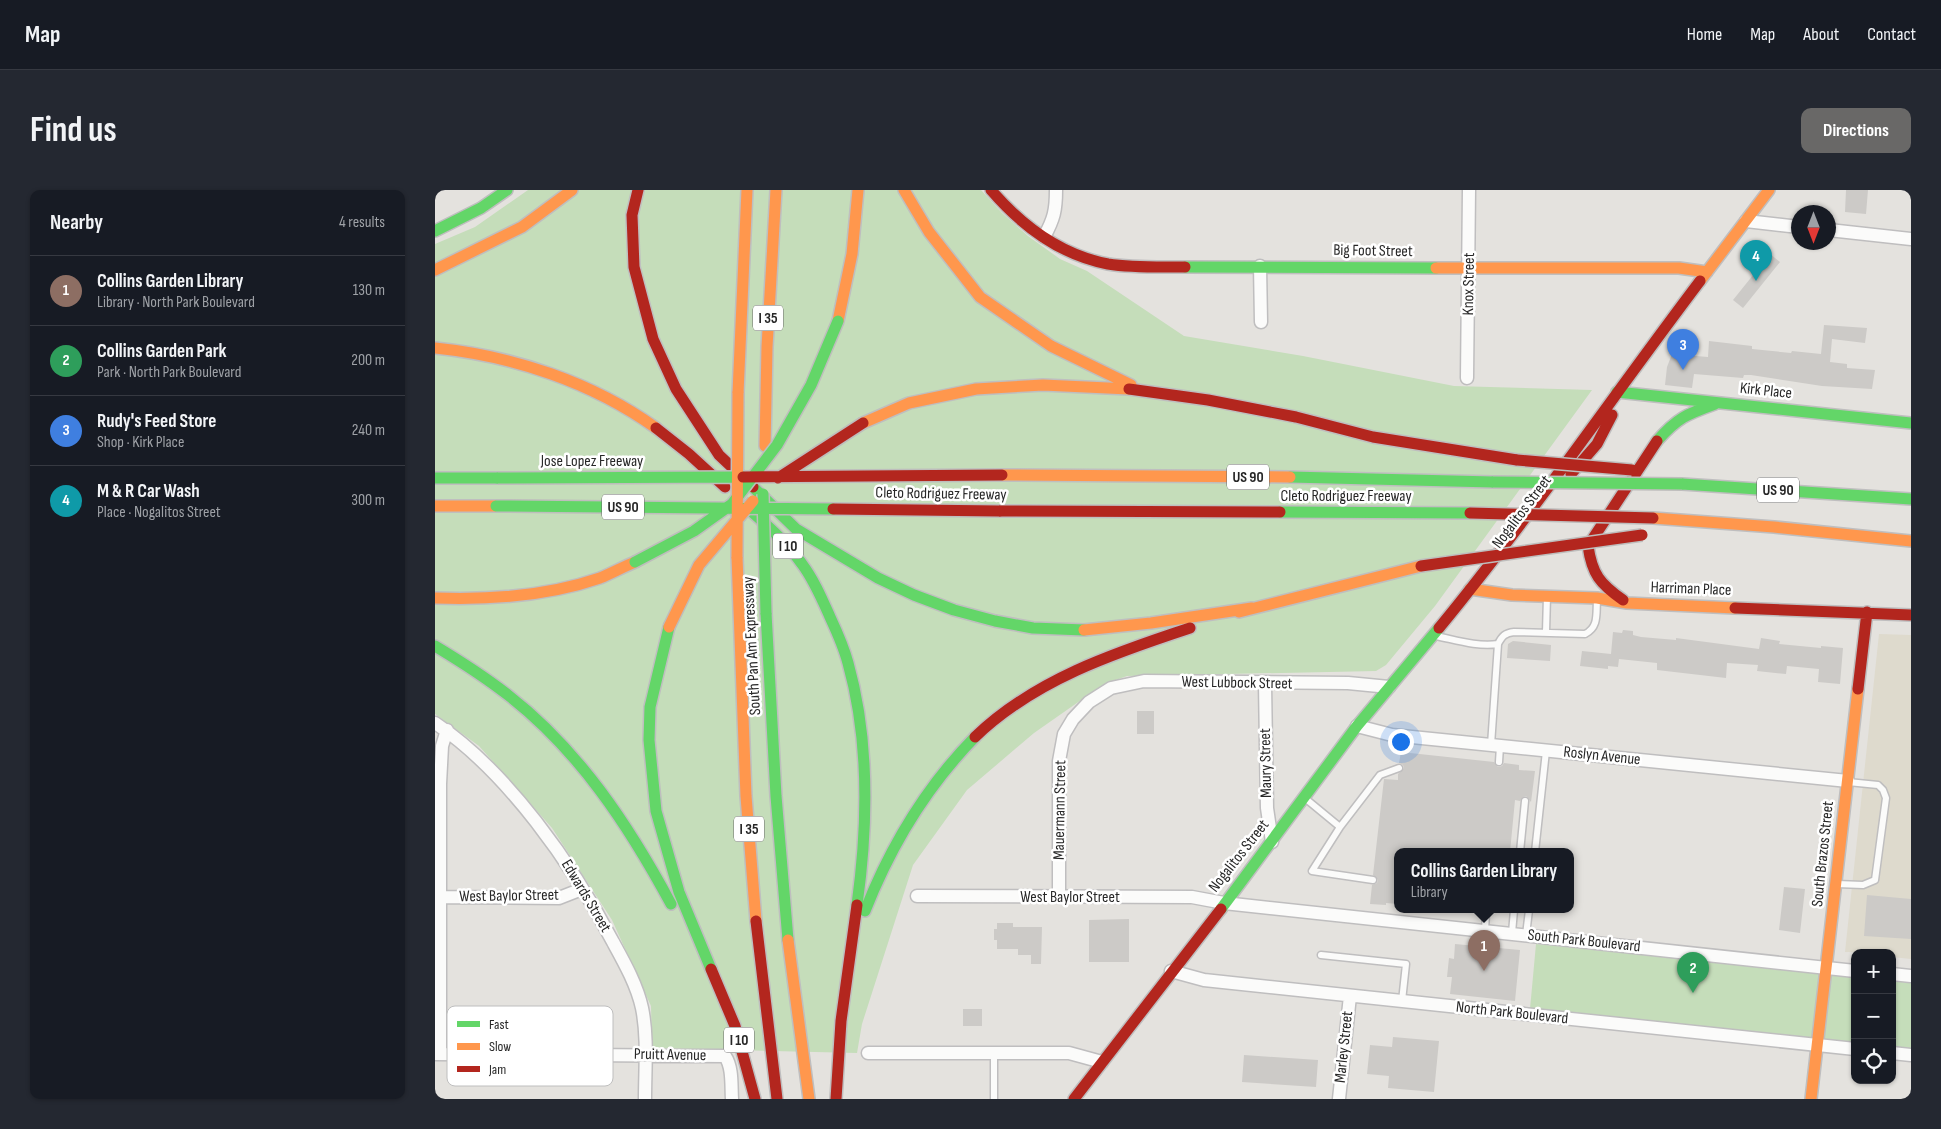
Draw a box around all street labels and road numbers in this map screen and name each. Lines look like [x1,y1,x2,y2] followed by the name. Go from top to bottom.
[1333,241,1413,261] street label: Big Foot Street
[1459,252,1479,316] street label: Knox Street
[753,306,783,330] road number: I 35
[1739,379,1793,403] street label: Kirk Place
[540,452,643,471] street label: Jose Lopez Freeway
[1227,464,1269,490] road number: US 90
[1488,472,1556,552] street label: Nogalitos Street
[1757,478,1799,502] road number: US 90
[875,483,1007,505] street label: Cleto Rodriguez Freeway
[1280,487,1412,506] street label: Cleto Rodriguez Freeway
[602,494,644,520] road number: US 90
[773,534,803,558] road number: I 10
[739,576,765,716] street label: South Pan Am Expressway
[1650,578,1732,600] street label: Harriman Place
[1181,673,1293,693] street label: West Lubbock Street
[1256,728,1276,798] street label: Maury Street
[1563,743,1641,769] street label: Roslyn Avenue
[1050,760,1070,860] street label: Mauermann Street
[1808,800,1838,908] street label: South Brazos Street
[734,816,764,842] road number: I 35
[1205,816,1273,896] street label: Nogalitos Street
[557,856,615,936] street label: Edwards Street
[459,886,559,906] street label: West Baylor Street
[1020,888,1120,907] street label: West Baylor Street
[1527,926,1641,956] street label: South Park Boulevard
[1455,998,1569,1028] street label: North Park Boulevard
[1331,1010,1357,1084] street label: Marley Street
[724,1028,754,1052] road number: I 10
[634,1045,706,1065] street label: Pruitt Avenue

